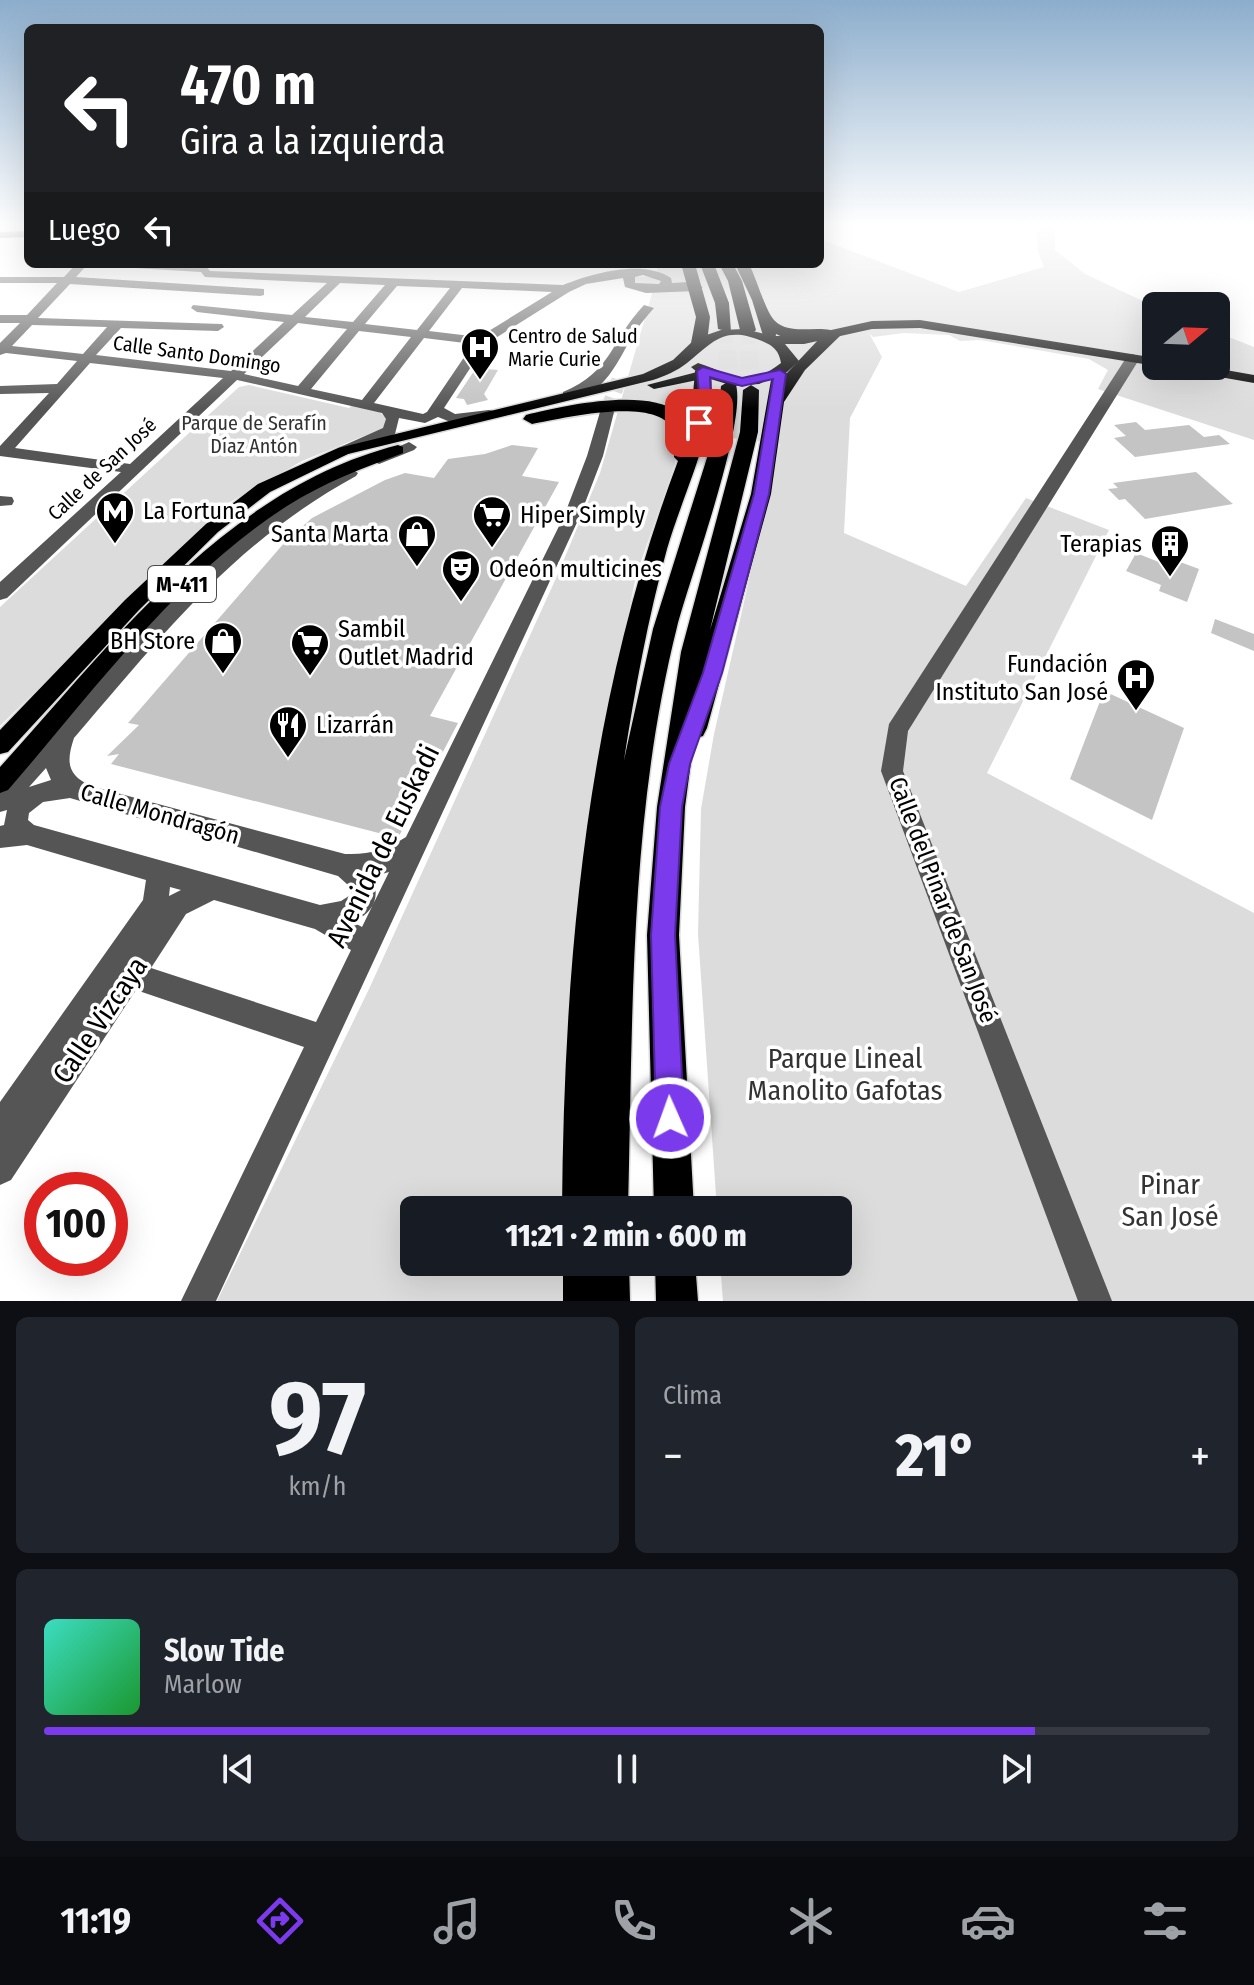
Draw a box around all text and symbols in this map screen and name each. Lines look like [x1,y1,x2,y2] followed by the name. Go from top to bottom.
[180,52,316,119] text: 470 m
[48,56,152,160] icon: left
[180,120,445,164] text: Gira a la izquierda
[137,208,181,252] icon: left
[48,212,121,248] text: Luego
[1142,292,1230,380] north arrow
[1142,292,1230,380] map controls
[508,324,638,371] place label: Centro de Salud Marie Curie
[459,326,501,381] hospital icon: Centro de Salud Marie Curie
[112,330,282,378] street label: Calle Santo Domingo
[665,389,733,457] pin
[677,401,721,445] icon: arrive
[181,411,327,458] park label: Parque de Serafín Díaz Antón
[43,413,161,525] street label: Calle de San José
[94,490,136,545] metro station icon: La Fortuna
[471,494,513,549] supermarket icon: Hiper Simply
[143,497,246,525] place label: La Fortuna
[520,501,646,529] place label: Hiper Simply
[396,513,438,568] shop icon: Santa Marta
[271,520,389,548] place label: Santa Marta
[1149,523,1191,578] building icon: Terapias
[1060,530,1142,558] place label: Terapias
[440,548,482,603] theatre icon: Odeón multicines
[489,555,662,583] place label: Odeón multicines
[148,566,216,602] road number: M-411
[338,615,474,671] place label: Sambil Outlet Madrid
[202,620,244,675] shop icon: BH Store
[289,622,331,677] supermarket icon: Sambil Outlet Madrid
[110,627,195,655] place label: BH Store
[936,650,1108,706] place label: Fundación Instituto San José
[1115,657,1157,712] hospital icon: Fundación Instituto San José
[267,704,309,759] restaurant icon: Lizarrán
[316,711,394,739] place label: Lizarrán
[320,739,446,953] street label: Avenida de Euskadi
[883,773,1003,1027] street label: Calle del Pinar de San José
[77,778,243,850] street label: Calle Mondragón
[46,950,154,1090] street label: Calle Vizcaya
[748,1042,942,1107] park label: Parque Lineal Manolito Gafotas
[628,1076,712,1160] position arrow
[1121,1168,1219,1233] park label: Pinar San José
[24,1172,128,1276] speed limit sign: 100
[505,1218,747,1254] text: 11:21 · 2 min · 600 m
[269,1356,366,1481] text: 97
[663,1380,722,1411] text: Clima
[896,1420,977,1492] text: 21°
[663,1430,683,1483] text: −
[1190,1430,1210,1483] text: +
[289,1471,346,1502] text: km/h
[164,1633,285,1669] text: Slow Tide
[164,1669,242,1700] text: Marlow
[216,1747,260,1791] icon: previous
[605,1747,649,1791] icon: pause
[994,1747,1038,1791] icon: next
[252,1893,308,1949] icon: directions
[429,1893,485,1949] icon: music
[606,1893,662,1949] icon: phone
[783,1893,839,1949] icon: climate
[960,1893,1016,1949] icon: car
[1137,1893,1193,1949] icon: filters
[61,1899,131,1943] text: 11:19

